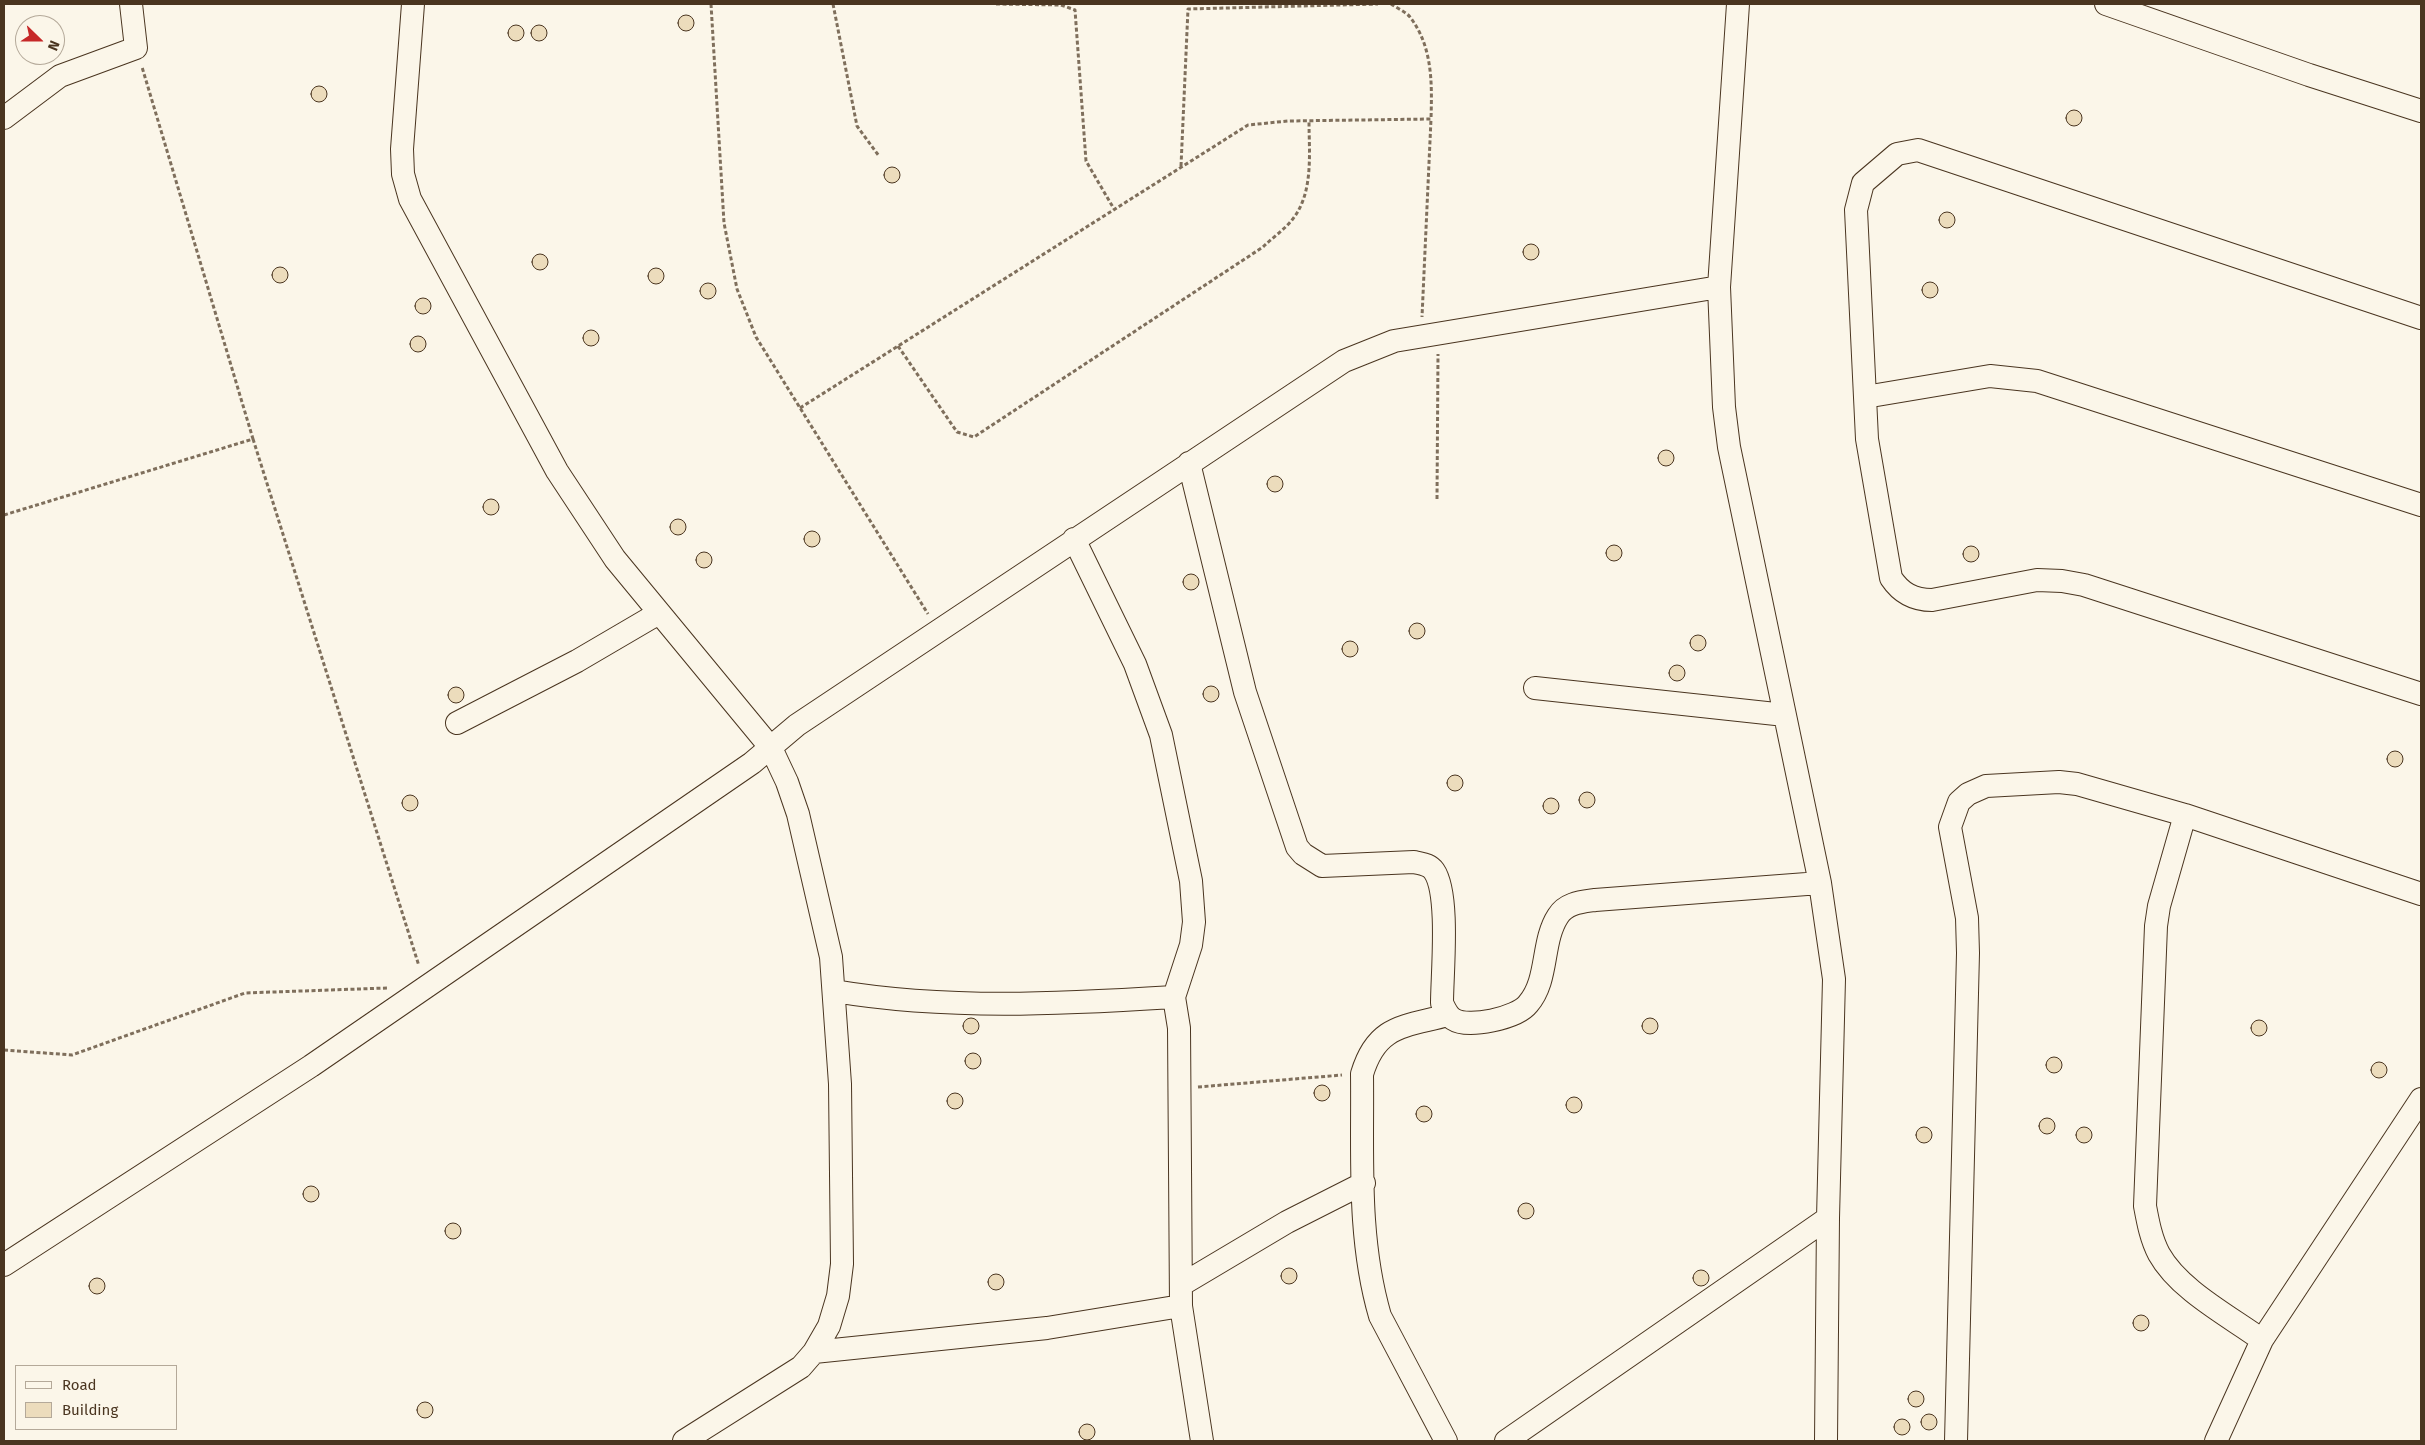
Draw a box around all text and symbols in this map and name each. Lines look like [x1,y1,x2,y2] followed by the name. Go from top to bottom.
[15,15,65,65] north arrow
[44,38,63,53] text: N
[15,1365,178,1430] legend
[62,1376,97,1394] text: Road
[62,1401,118,1419] text: Building

